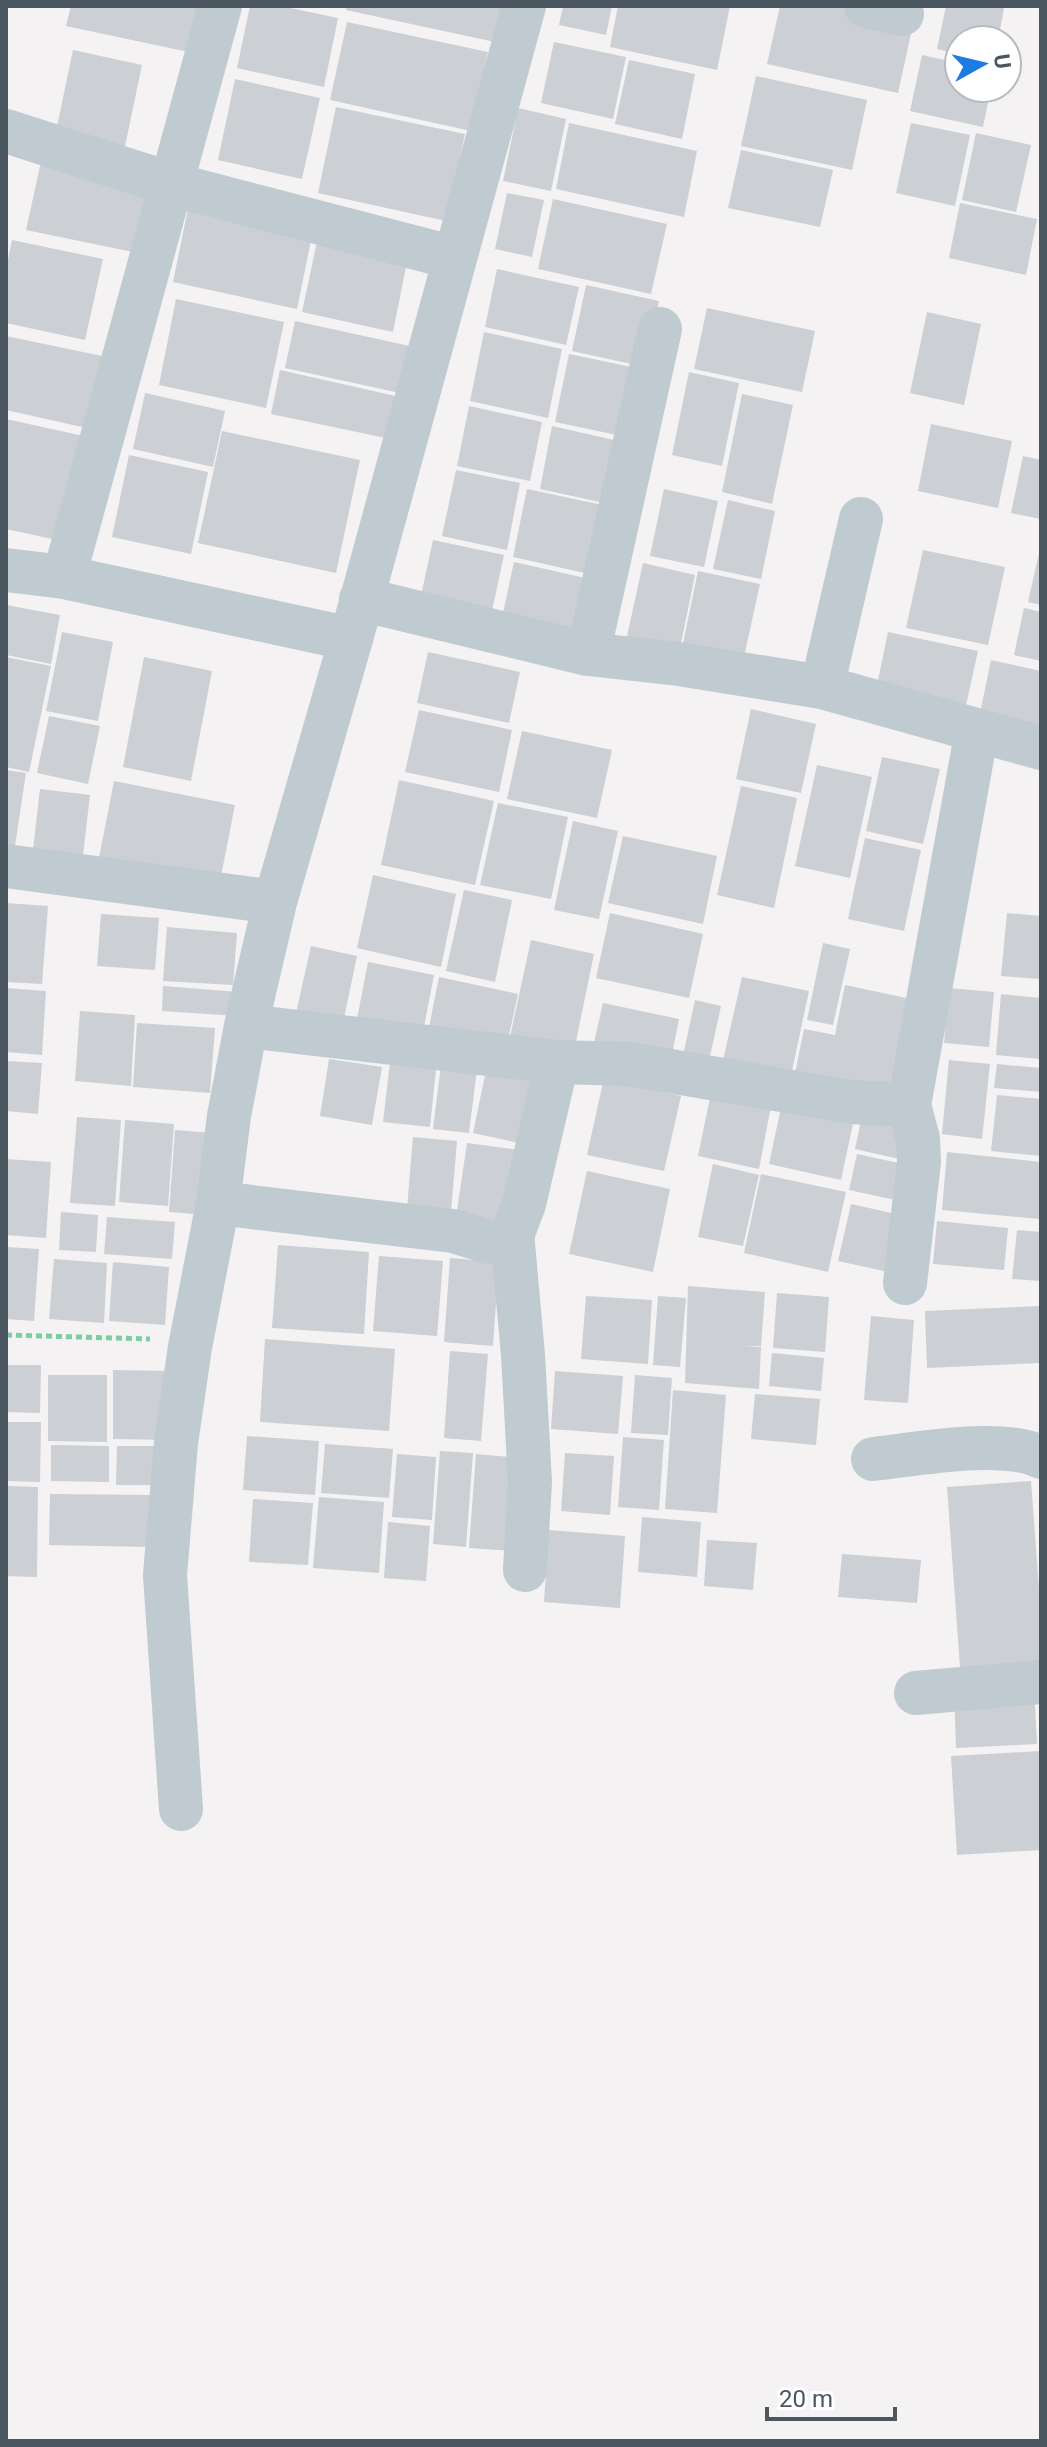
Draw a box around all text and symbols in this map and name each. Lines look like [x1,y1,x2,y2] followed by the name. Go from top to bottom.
[943,24,1023,104] north arrow
[989,52,1016,70] text: U
[767,2371,895,2421] scale bar
[779,2385,833,2413] text: 20 m

